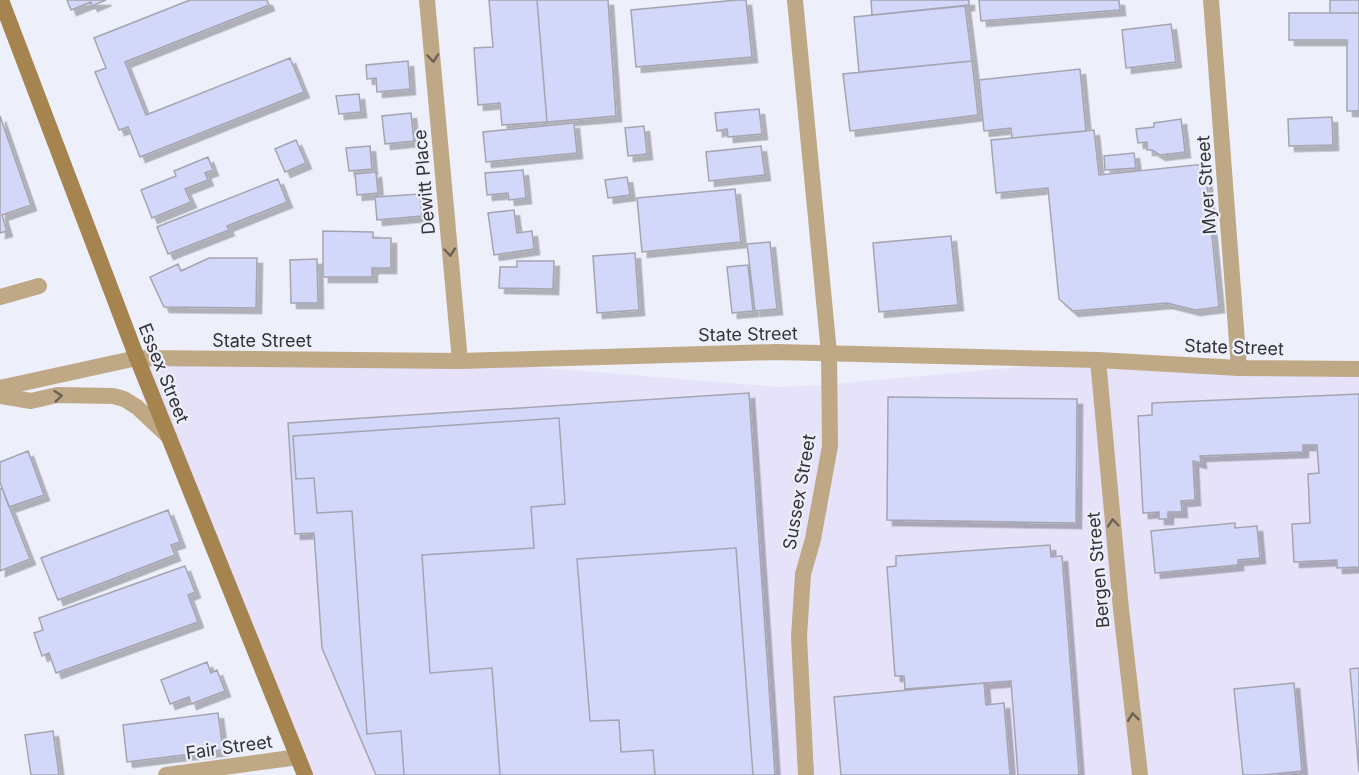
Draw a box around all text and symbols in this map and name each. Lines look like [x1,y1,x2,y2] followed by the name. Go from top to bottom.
[426,54,439,63] one-way arrow
[409,129,439,235] street label: Dewitt Place
[1192,135,1220,235] street label: Myer Street
[443,248,456,257] one-way arrow
[134,320,194,426] street label: Essex Street
[698,323,798,345] street label: State Street
[212,330,312,351] street label: State Street
[1184,335,1284,359] street label: State Street
[53,390,62,403] one-way arrow
[779,432,820,551] street label: Sussex Street
[1082,511,1114,629] street label: Bergen Street
[1107,518,1120,527] one-way arrow
[1127,712,1140,721] one-way arrow
[184,731,274,763] street label: Fair Street

